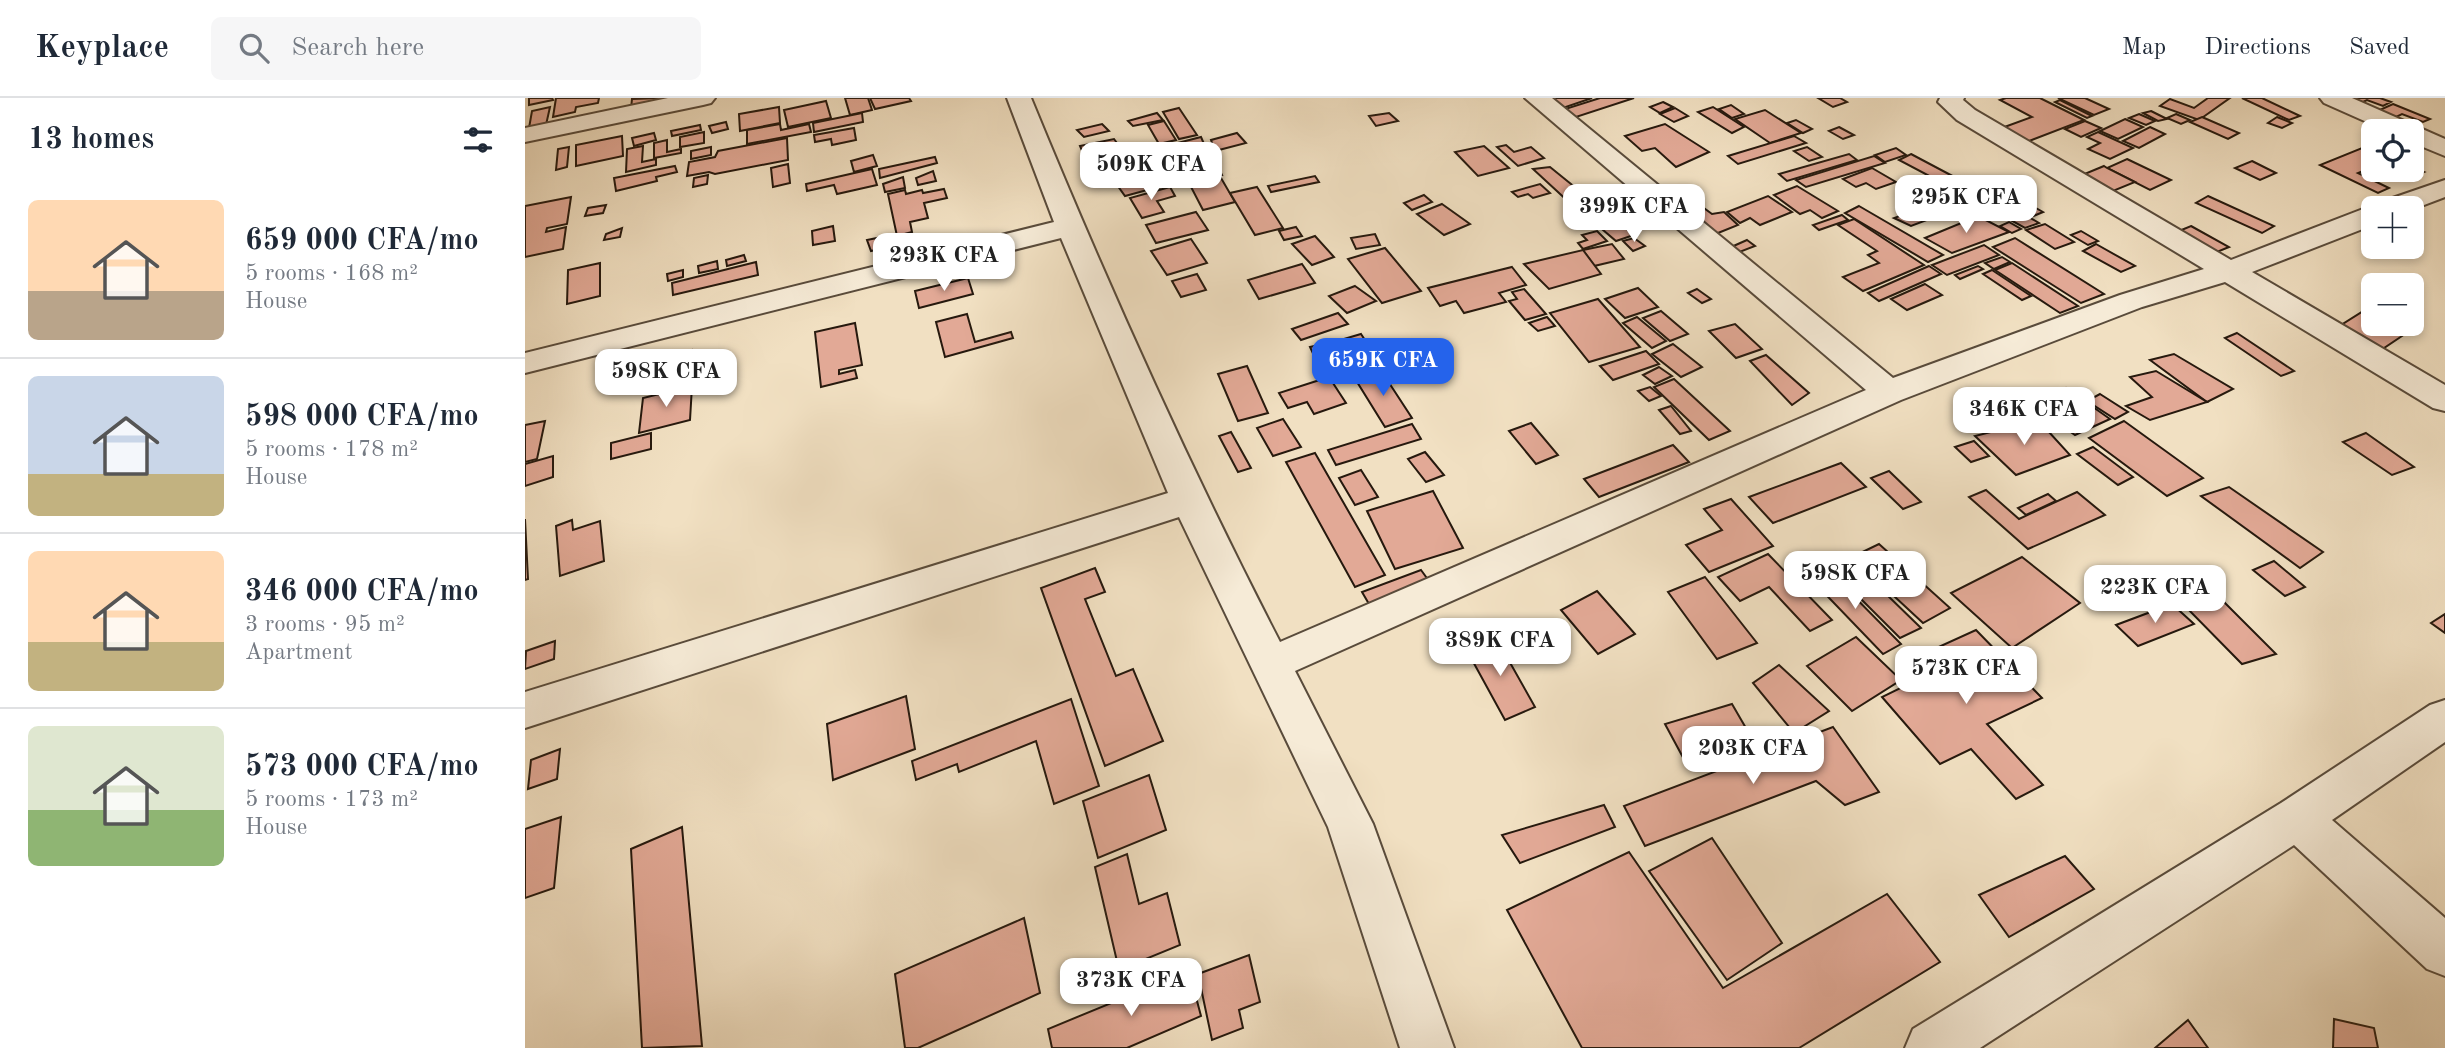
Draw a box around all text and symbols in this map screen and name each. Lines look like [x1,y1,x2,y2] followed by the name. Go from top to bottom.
[211,17,701,80] search box
[235,29,273,67] icon: search
[35,32,169,65] text: Keyplace
[291,35,424,61] text: Search here
[2122,36,2166,60] text: Map
[2204,36,2311,60] text: Directions
[2349,36,2410,60] text: Saved
[2361,119,2424,336] map controls
[2361,119,2424,182] button: locate
[459,121,497,159] icon: filters
[28,125,154,155] text: 13 homes
[1079,142,1223,202] pin: 509K CFA
[1096,153,1206,176] text: 509K CFA
[1894,176,2038,235] pin: 295K CFA
[1562,184,1706,244] pin: 399K CFA
[1911,186,2021,209] text: 295K CFA
[1579,195,1689,218] text: 399K CFA
[2361,196,2424,259] button: +
[245,226,479,256] text: 659 000 CFA/mo
[84,228,168,312] icon: home
[872,234,1016,293] pin: 293K CFA
[889,244,999,267] text: 293K CFA
[245,262,418,285] text: 5 rooms · 168 m²
[2361,273,2424,336] button: −
[245,290,307,313] text: House
[1311,338,1455,398] pin: 659K CFA
[1328,349,1438,372] text: 659K CFA
[594,350,738,409] pin: 598K CFA
[611,360,721,383] text: 598K CFA
[1952,388,2096,447] pin: 346K CFA
[1969,398,2079,421] text: 346K CFA
[245,402,479,432] text: 598 000 CFA/mo
[84,404,168,488] icon: home
[245,438,418,461] text: 5 rooms · 178 m²
[245,466,307,489] text: House
[1783,552,1927,611] pin: 598K CFA
[1800,562,1910,585] text: 598K CFA
[2083,566,2227,625] pin: 223K CFA
[2100,576,2210,599] text: 223K CFA
[245,577,479,607] text: 346 000 CFA/mo
[84,579,168,663] icon: home
[245,613,405,636] text: 3 rooms · 95 m²
[1428,618,1572,678] pin: 389K CFA
[1445,629,1555,652] text: 389K CFA
[245,641,353,664] text: Apartment
[1894,646,2038,706] pin: 573K CFA
[1911,657,2021,680] text: 573K CFA
[1681,726,1825,786] pin: 203K CFA
[1698,737,1808,760] text: 203K CFA
[245,752,479,782] text: 573 000 CFA/mo
[84,754,168,838] icon: home
[245,788,418,811] text: 5 rooms · 173 m²
[245,816,307,839] text: House
[1059,958,1203,1018] pin: 373K CFA
[1076,969,1186,992] text: 373K CFA

